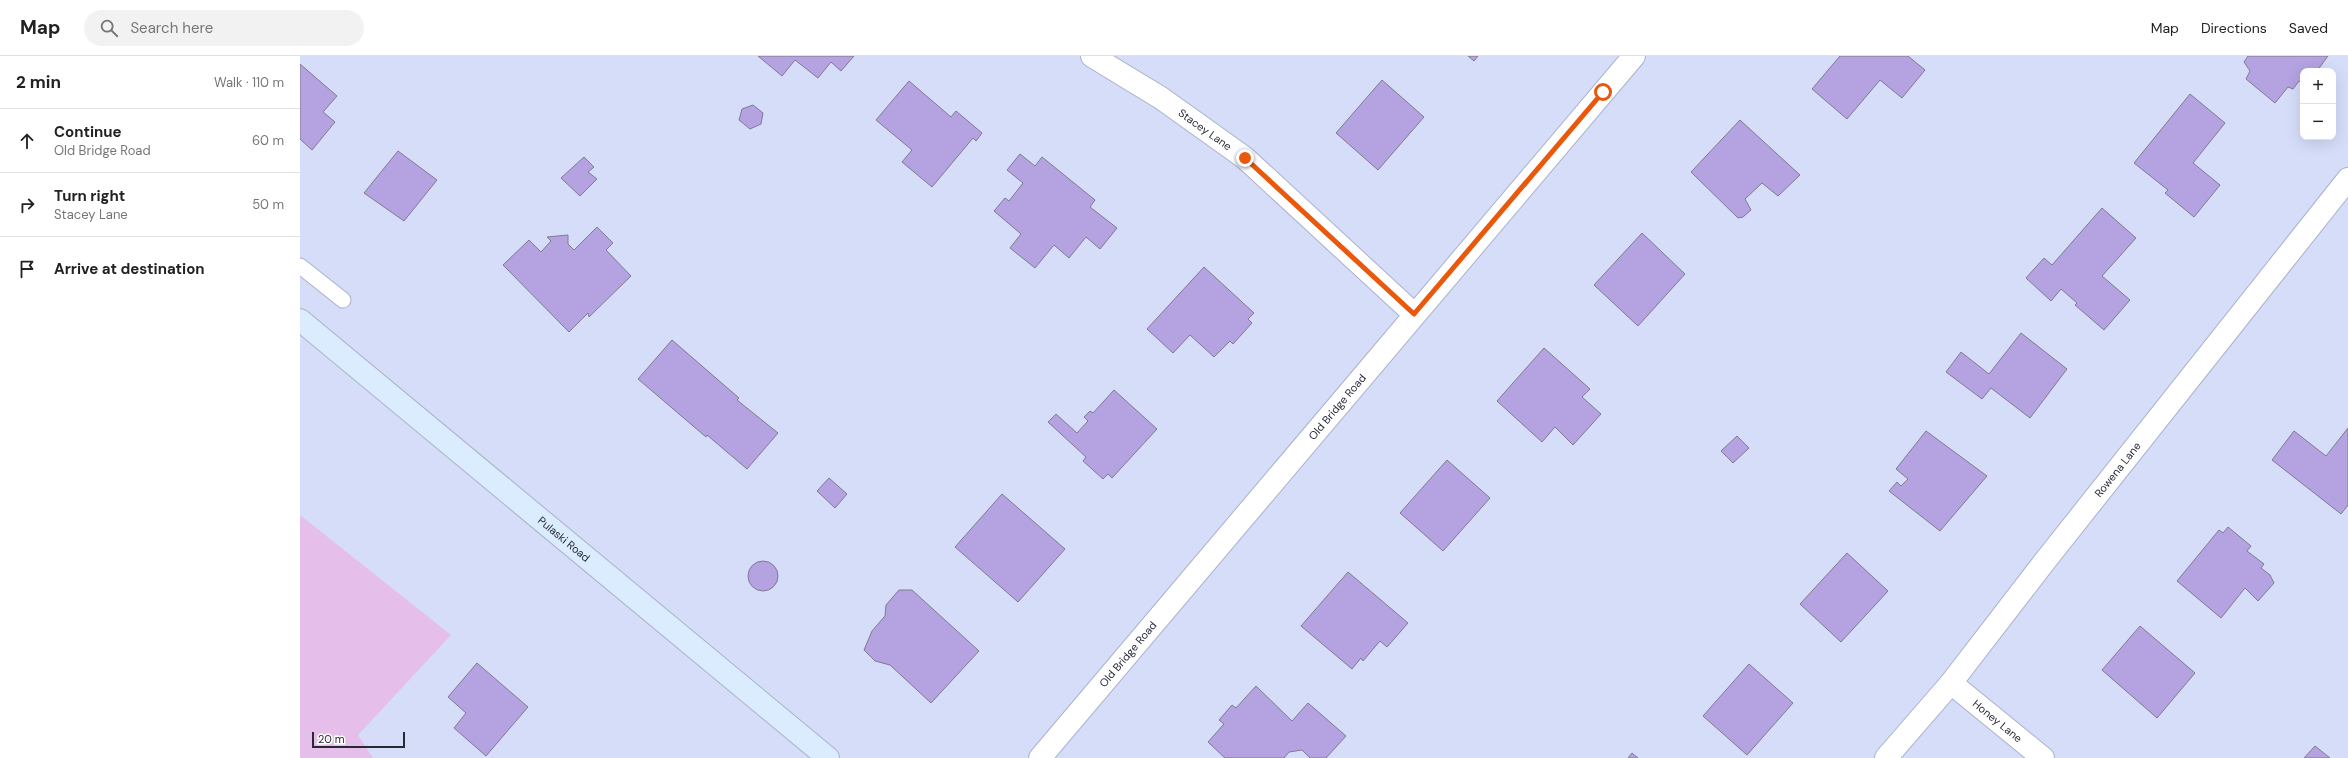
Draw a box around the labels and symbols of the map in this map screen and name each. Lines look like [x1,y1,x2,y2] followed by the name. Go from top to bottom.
[1594,83,1612,101] route start
[1176,106,1235,153] street label: Stacey Lane
[1236,149,1254,167] route end
[1305,371,1369,443] street label: Old Bridge Road
[2091,439,2144,500] street label: Rowena Lane
[535,513,593,565] street label: Pulaski Road
[1096,618,1160,690] street label: Old Bridge Road
[1970,697,2025,745] street label: Honey Lane
[312,730,405,749] scale bar

